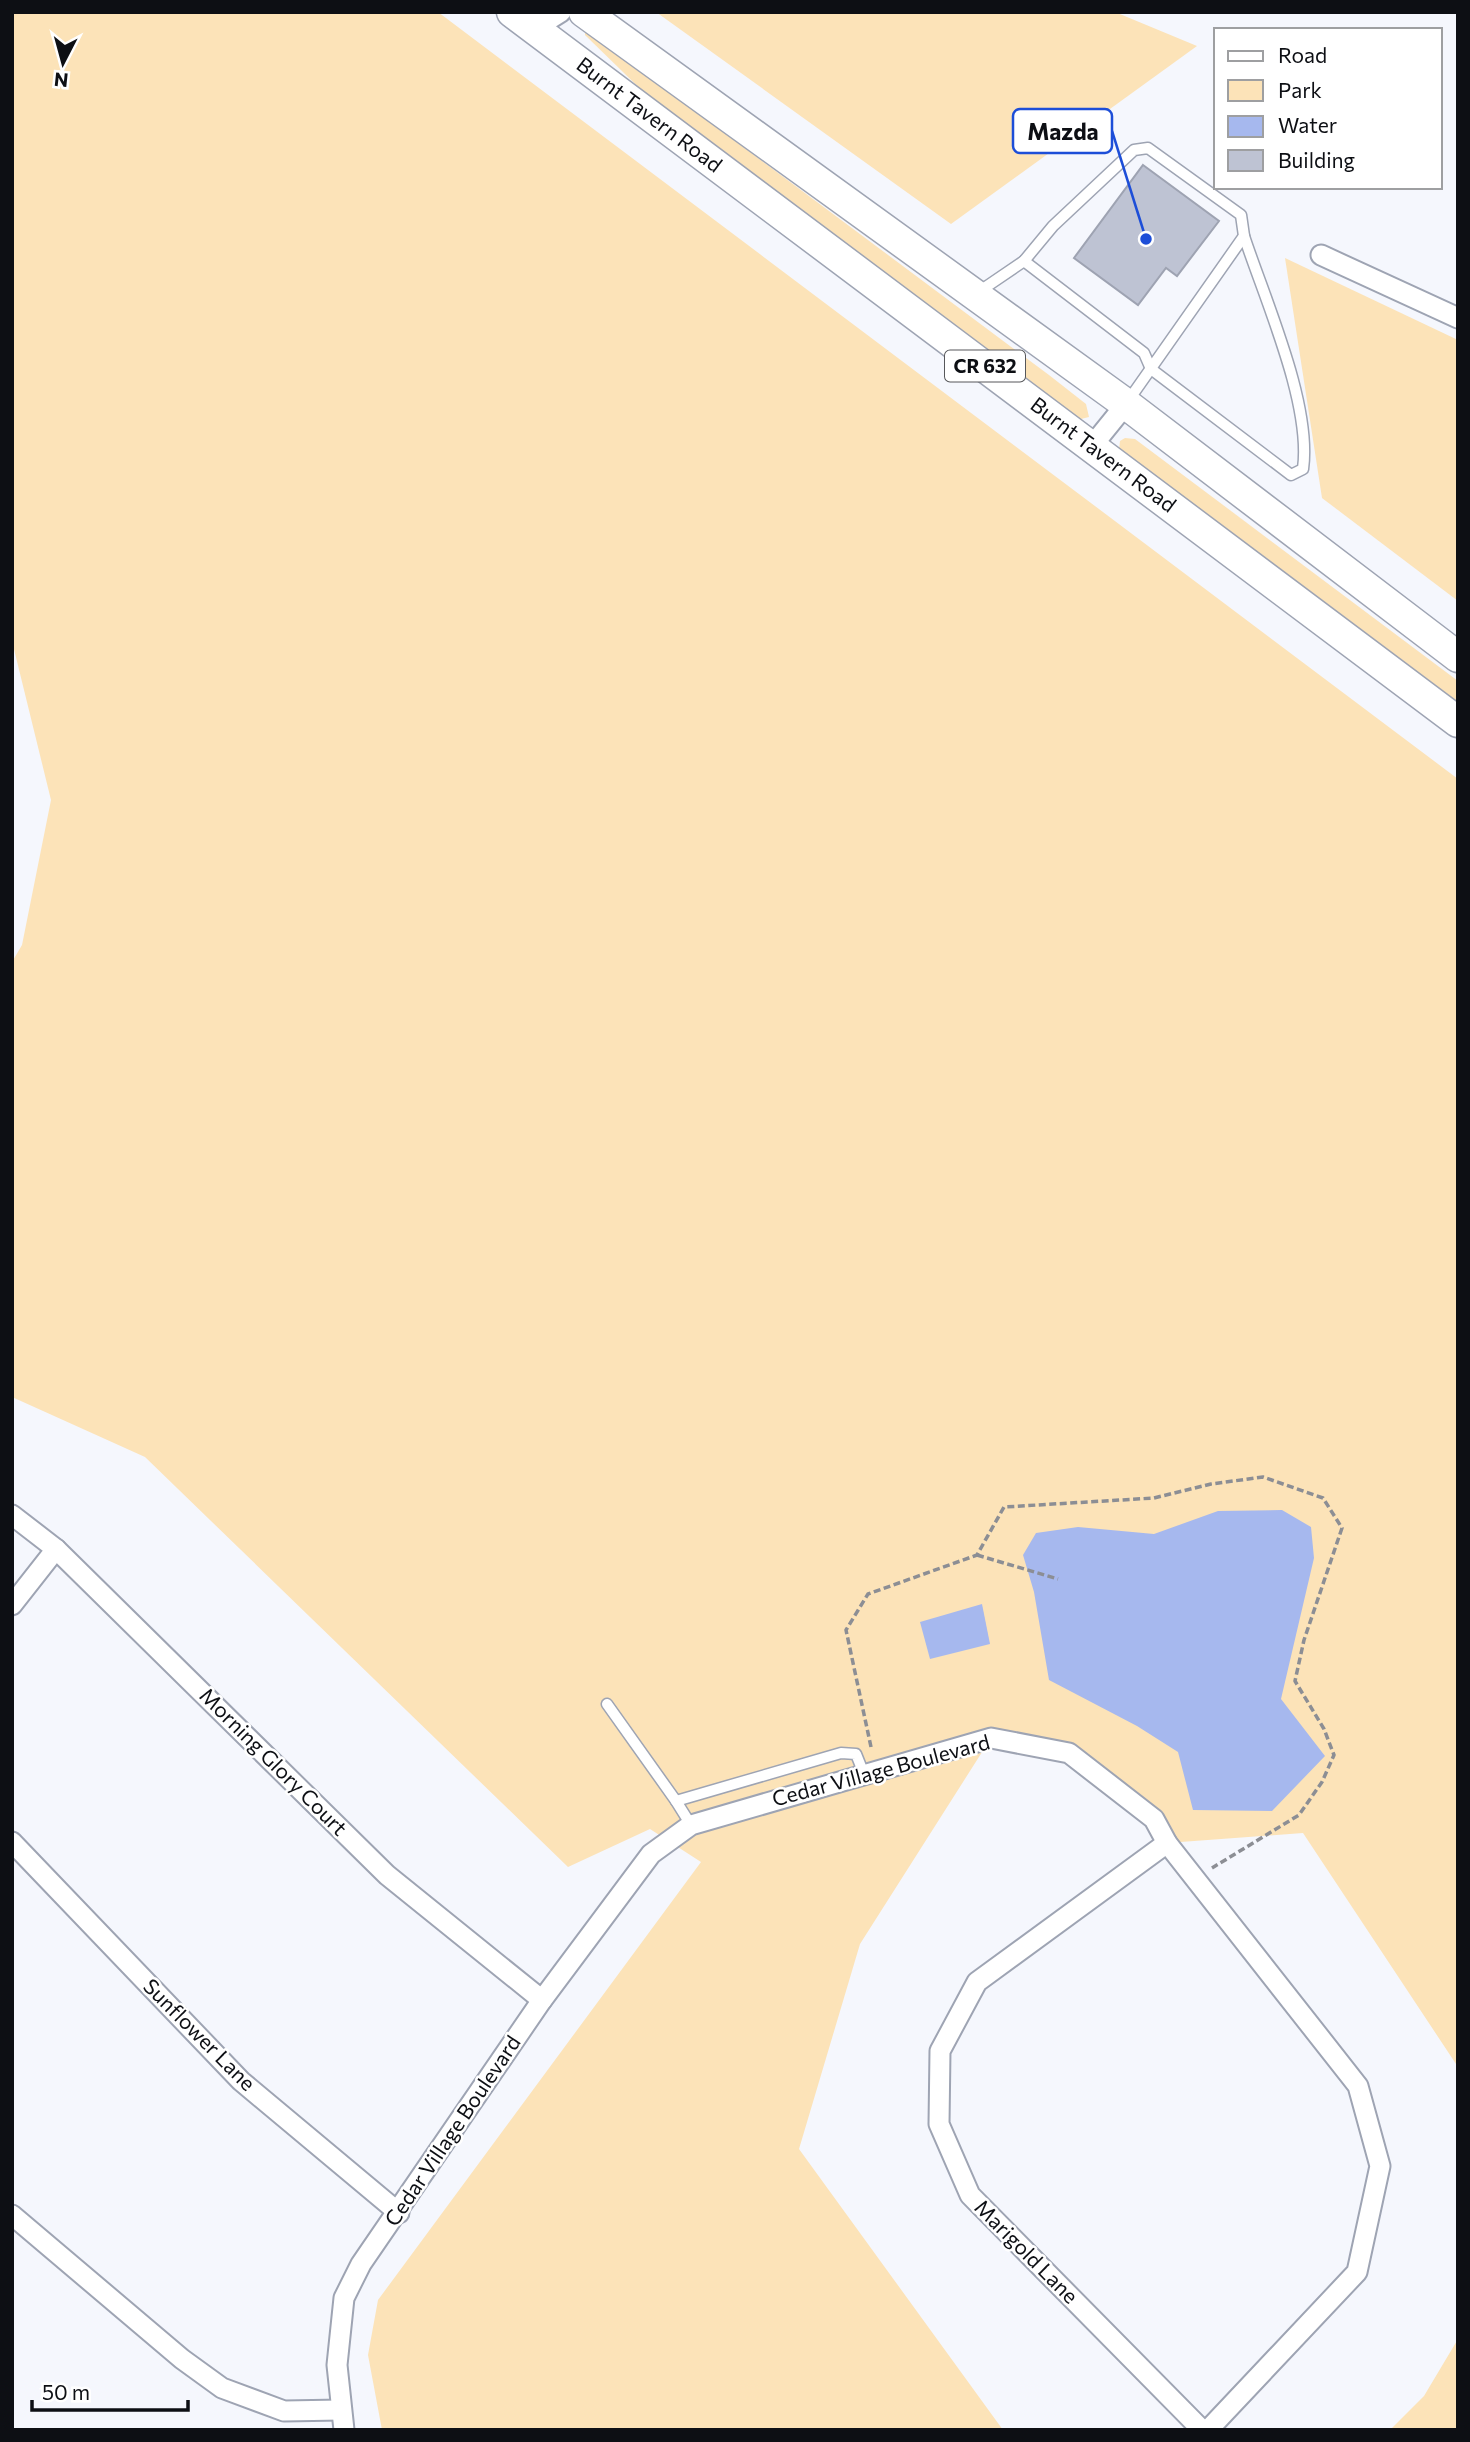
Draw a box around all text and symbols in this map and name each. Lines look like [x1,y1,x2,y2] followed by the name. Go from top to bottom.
[28,28,98,98] north arrow
[1214,28,1442,189] legend
[1278,42,1327,67] text: Road
[572,51,728,177] street label: Burnt Tavern Road
[53,68,69,93] text: N
[1278,77,1322,102] text: Park
[1013,109,1112,153] callout: Mazda
[1278,112,1337,137] text: Water
[1027,117,1099,145] text: Mazda
[1278,147,1355,172] text: Building
[945,350,1025,382] road number: CR 632
[1026,391,1182,517] street label: Burnt Tavern Road
[195,1682,353,1840] street label: Morning Glory Court
[769,1728,992,1811] street label: Cedar Village Boulevard
[139,1973,261,2095] street label: Sunflower Lane
[379,2030,525,2230] street label: Cedar Village Boulevard
[970,2194,1084,2308] street label: Marigold Lane
[32,2368,187,2412] scale bar
[42,2379,90,2404] text: 50 m

